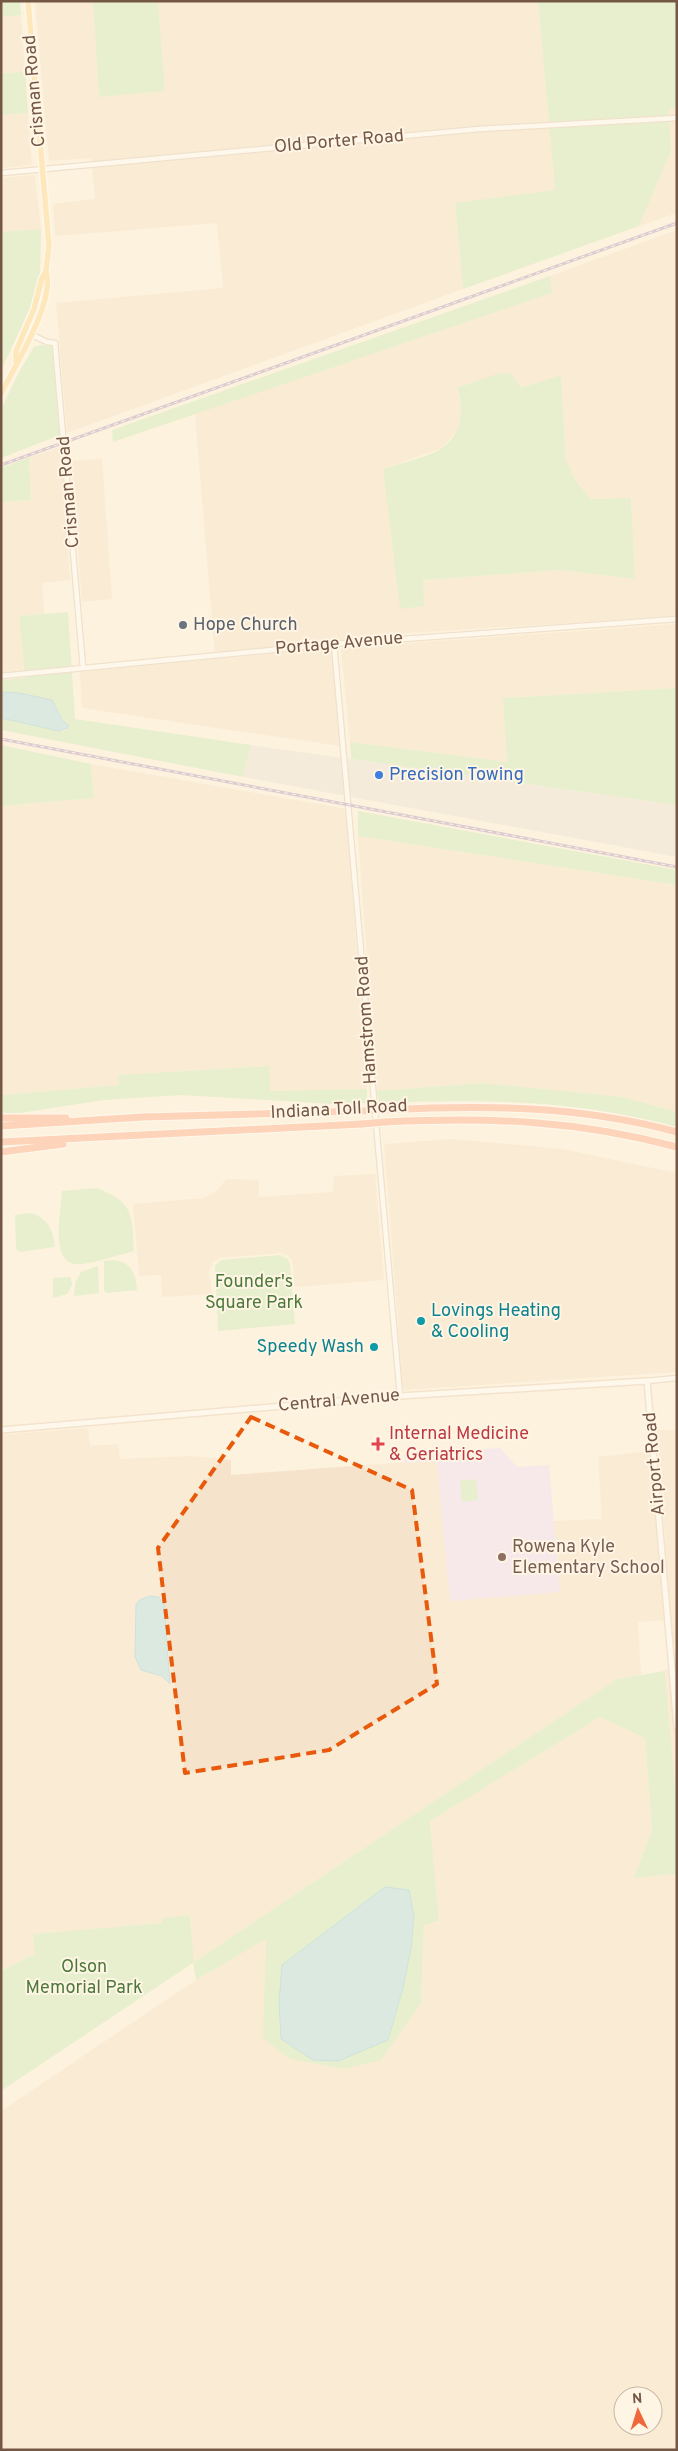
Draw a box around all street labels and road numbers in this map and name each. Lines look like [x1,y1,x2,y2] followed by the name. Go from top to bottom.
[19,34,51,148] street label: Crisman Road
[273,125,405,159] street label: Old Porter Road
[53,435,85,549] street label: Crisman Road
[274,627,404,661] street label: Portage Avenue
[351,955,383,1085] street label: Hamstrom Road
[270,1095,408,1125] street label: Indiana Toll Road
[277,1384,401,1418] street label: Central Avenue
[639,1411,671,1517] street label: Airport Road

